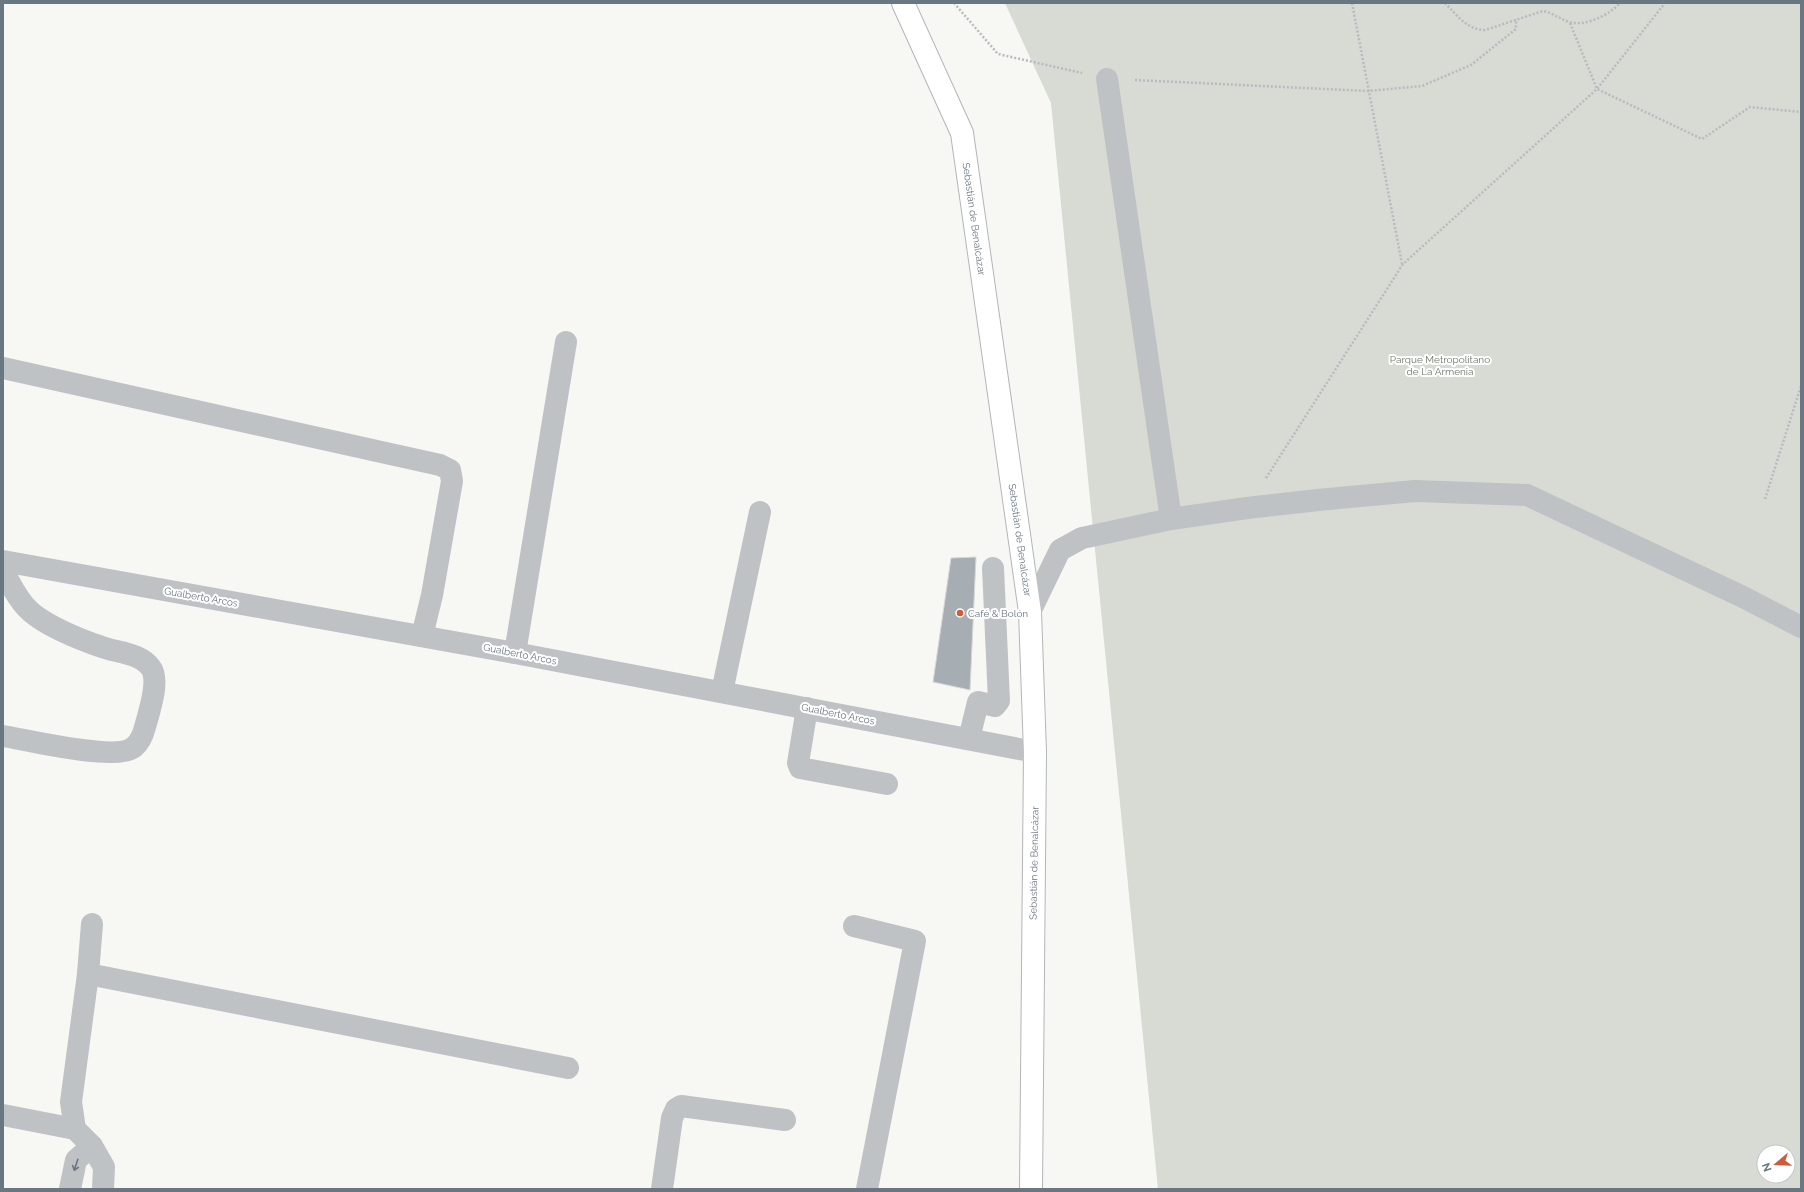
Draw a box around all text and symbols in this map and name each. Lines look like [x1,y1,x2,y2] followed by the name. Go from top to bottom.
[961,162,987,277] street label: Sebastián de Benalcázar
[1390,354,1490,377] park label: Parque Metropolitano de La Armenia
[1007,483,1033,598] street label: Sebastián de Benalcázar
[163,585,239,609] street label: Gualberto Arcos
[955,608,965,618] marker: Café & Bolón
[968,608,1028,619] place label: Café & Bolón
[482,641,558,667] street label: Gualberto Arcos
[800,701,876,727] street label: Gualberto Arcos
[1028,806,1041,920] street label: Sebastián de Benalcázar
[1756,1144,1796,1184] north arrow
[72,1158,79,1171] one-way arrow
[1760,1161,1775,1173] text: N

